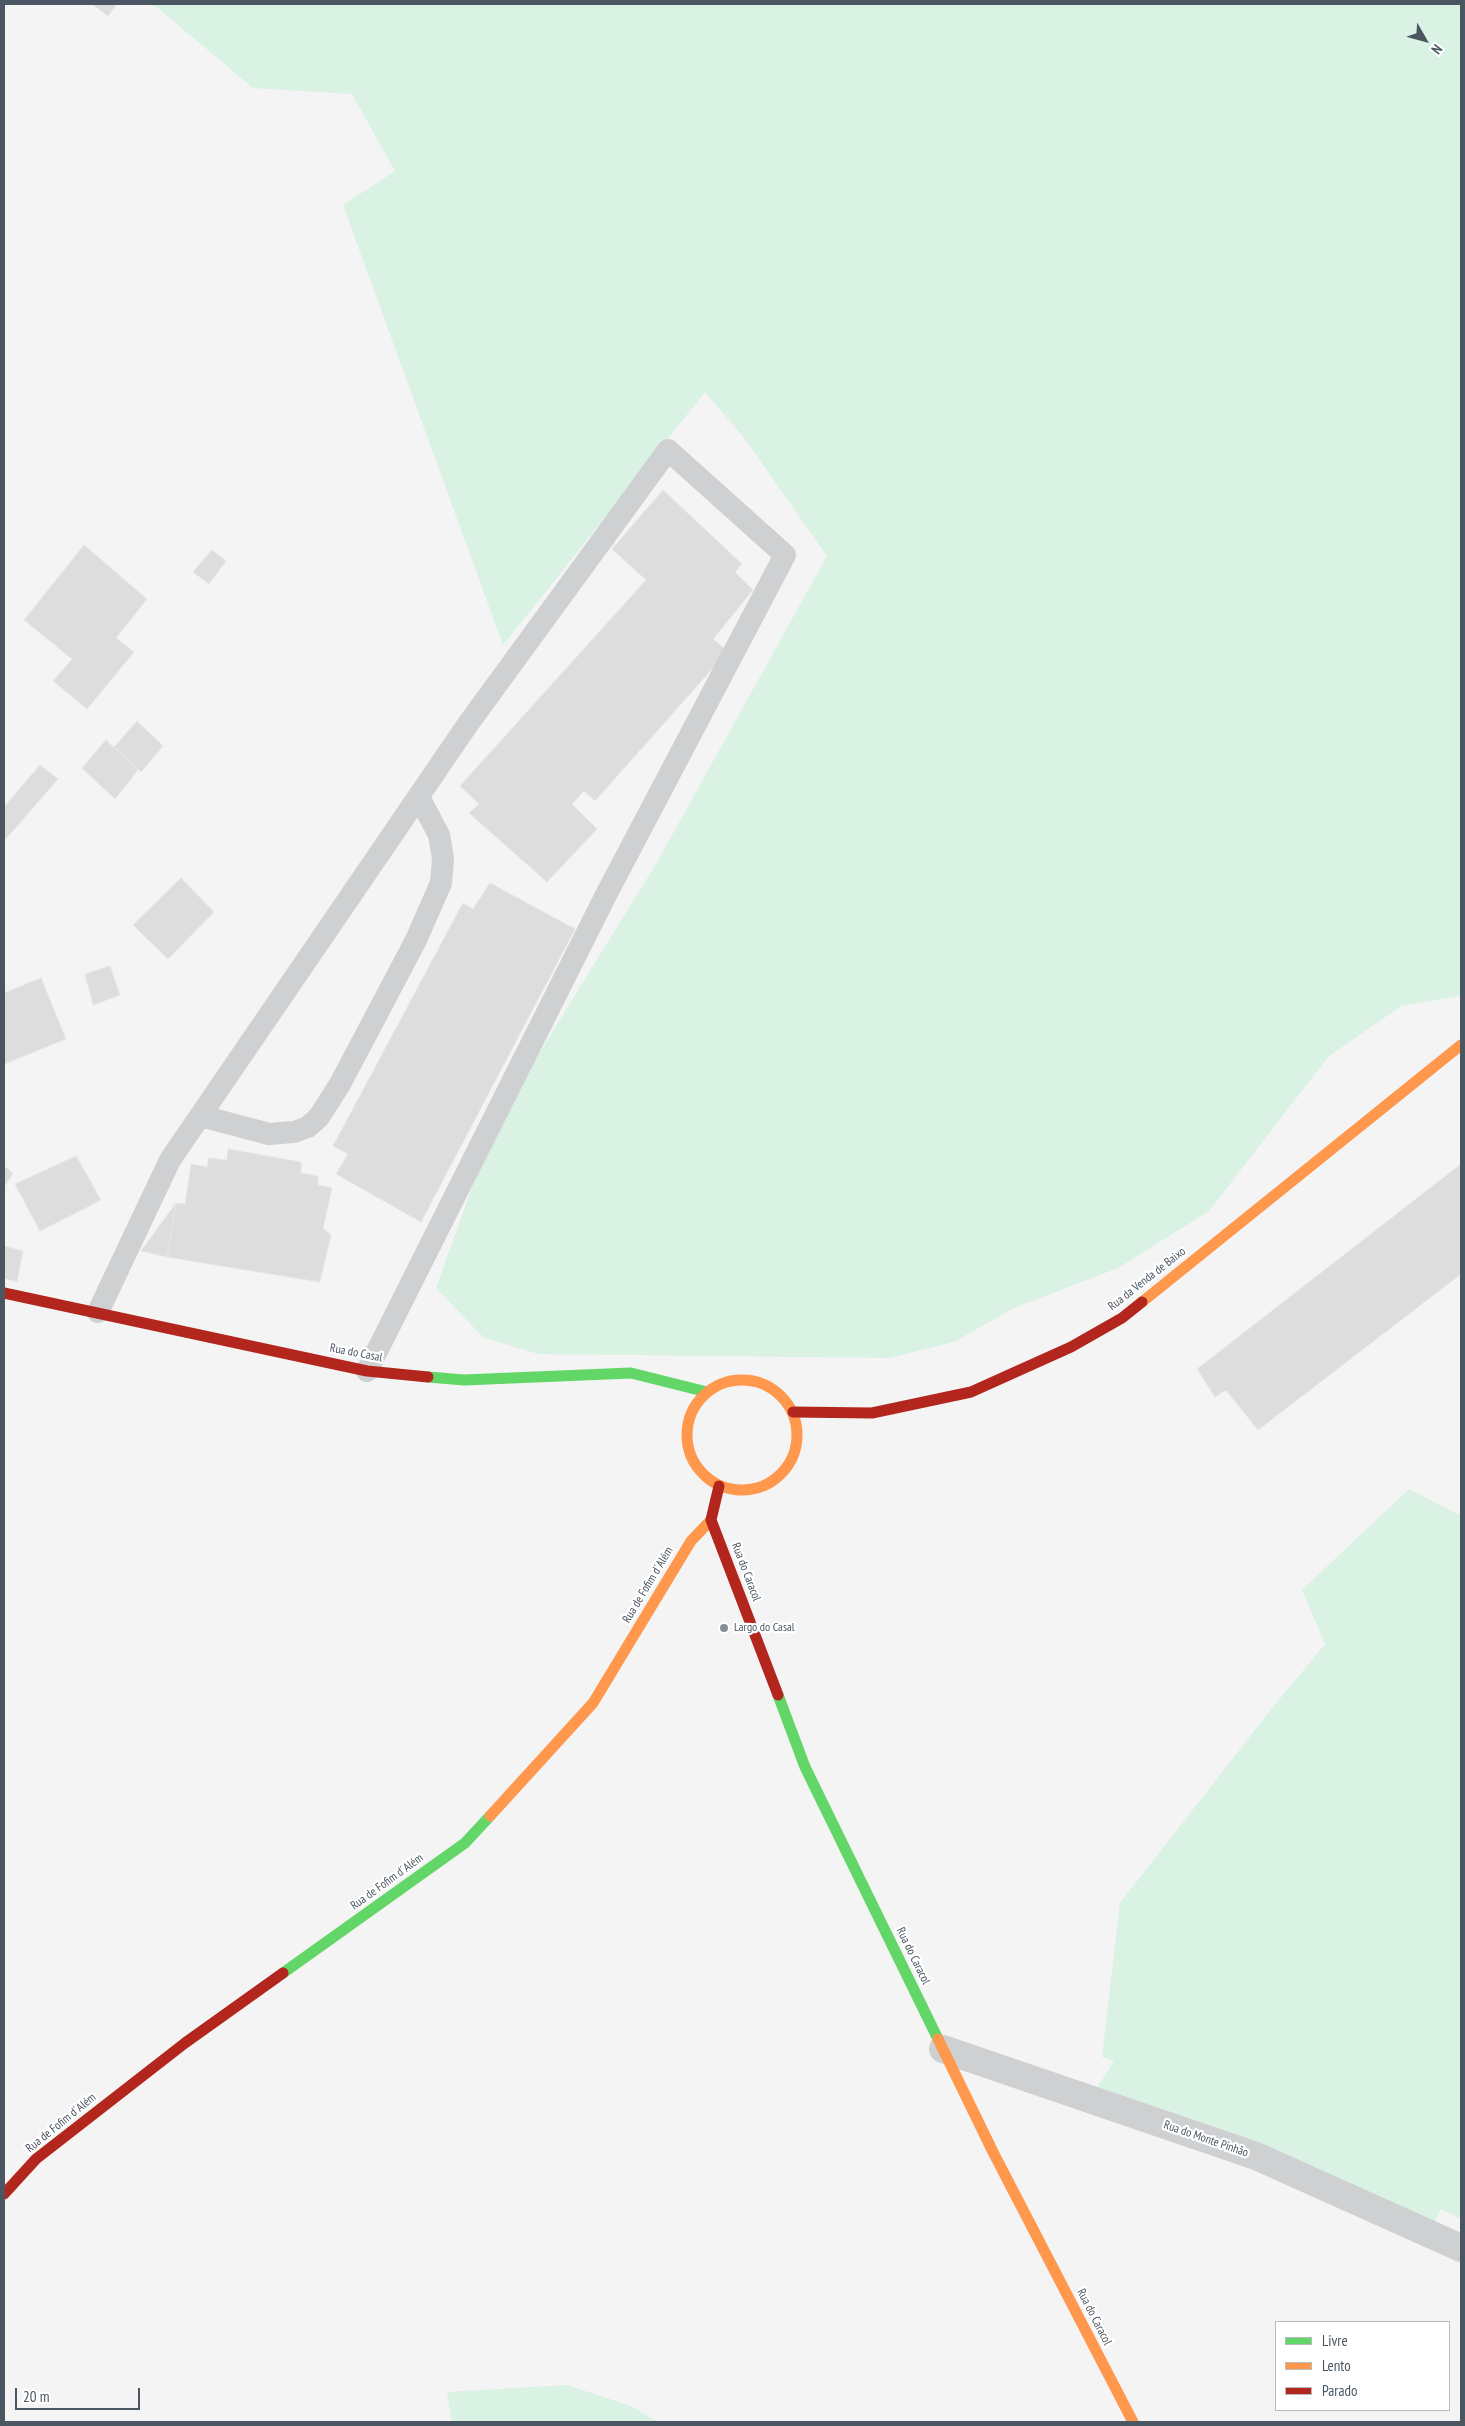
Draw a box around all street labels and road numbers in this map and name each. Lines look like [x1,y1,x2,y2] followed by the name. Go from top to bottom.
[1105,1244,1189,1314] street label: Rua da Venda de Baixo
[329,1341,383,1365] street label: Rua do Casal
[728,1541,764,1603] street label: Rua do Caracol
[620,1544,676,1626] street label: Rua de Fofim d´Além
[348,1851,426,1913] street label: Rua de Fofim d´Além
[893,1925,933,1987] street label: Rua do Caracol
[23,2090,99,2156] street label: Rua de Fofim d´Além
[1162,2118,1250,2160] street label: Rua do Monte Pinhão
[1074,2286,1114,2348] street label: Rua do Caracol

